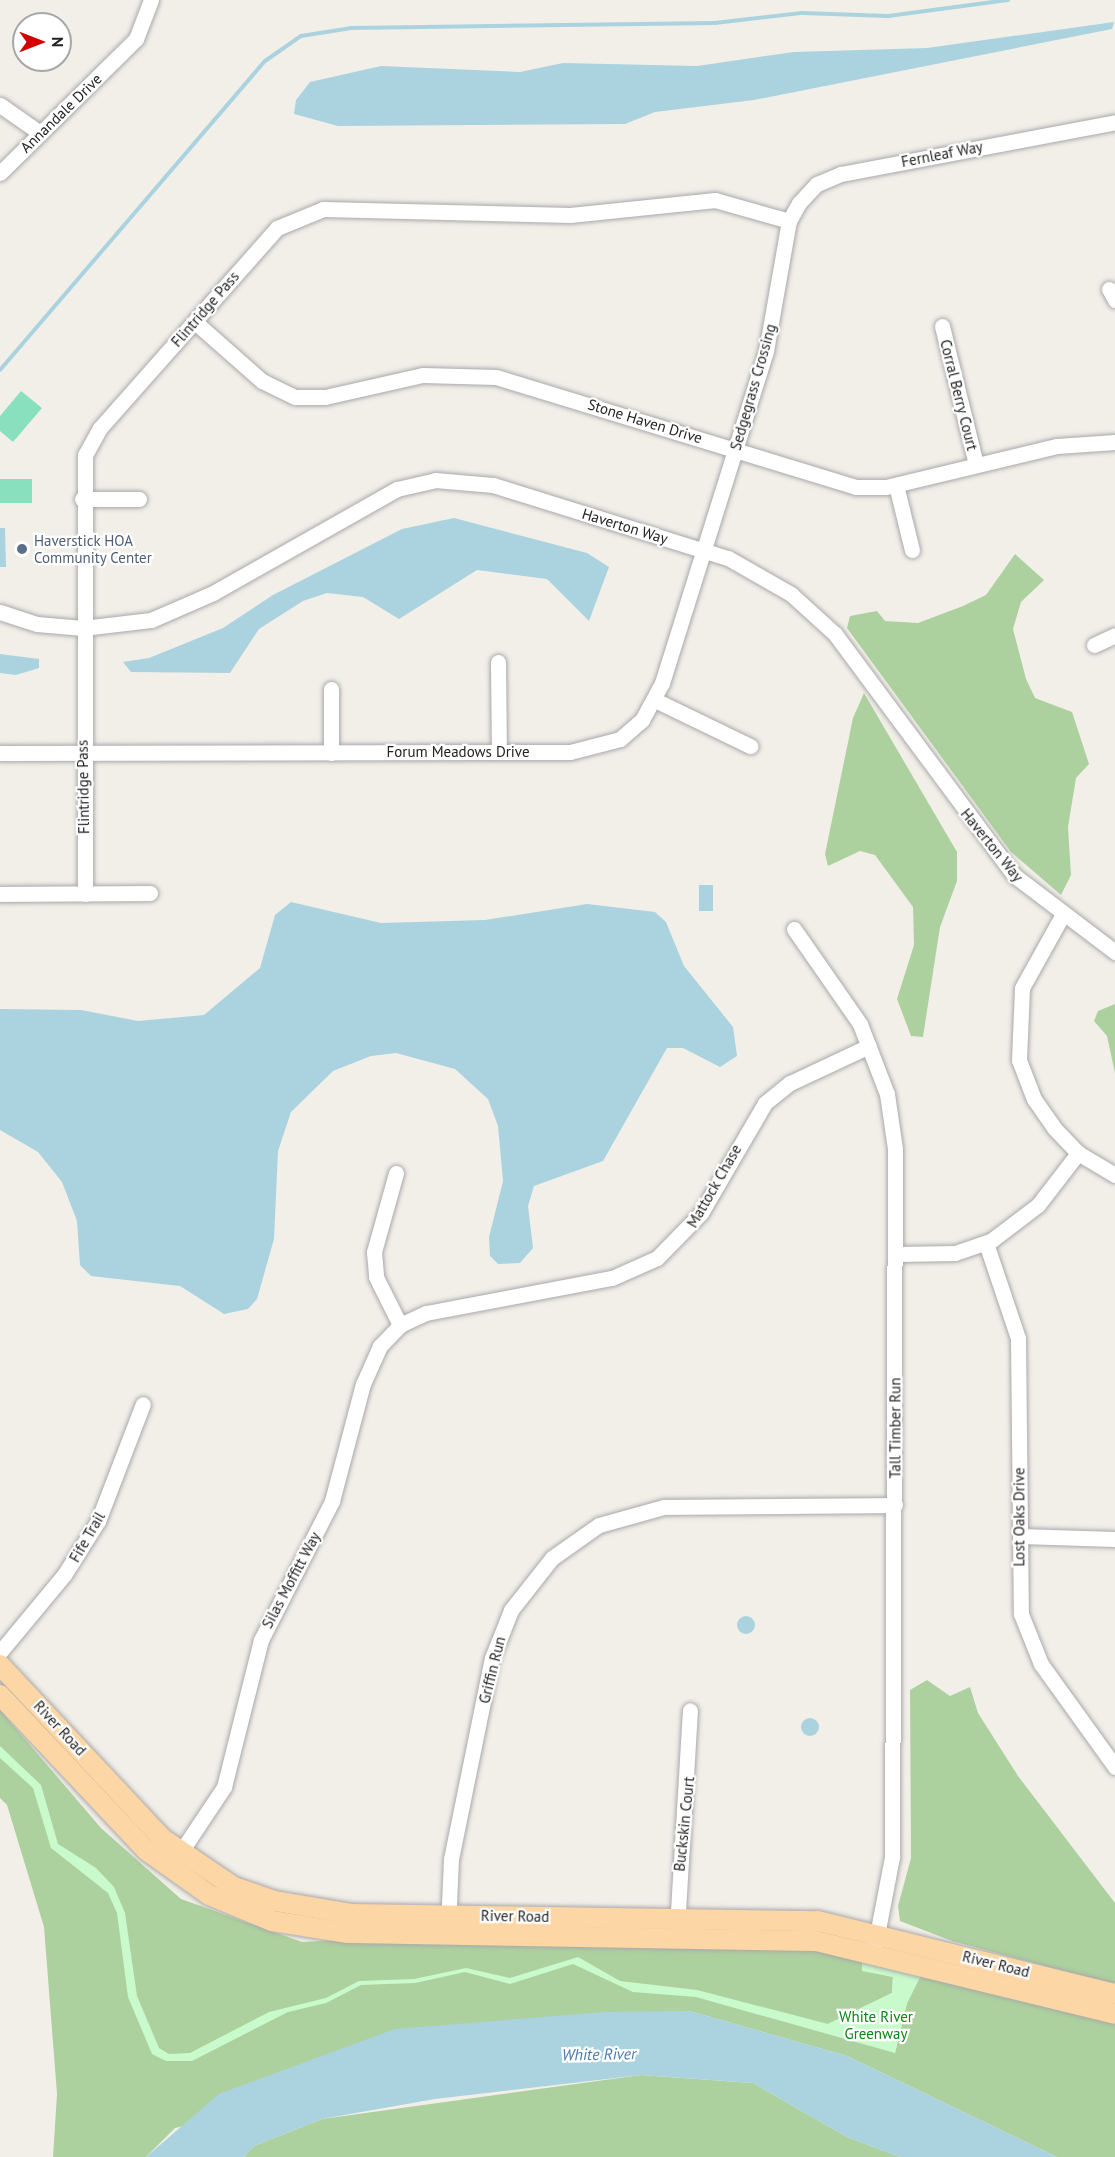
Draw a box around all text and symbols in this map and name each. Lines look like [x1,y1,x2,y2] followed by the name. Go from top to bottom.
[12,12,72,72] north arrow
[48,37,68,47] text: N
[17,70,105,156] street label: Annandale Drive
[899,137,985,171] street label: Fernleaf Way
[167,268,243,350] street label: Flintridge Pass
[726,322,780,452] street label: Sedgegrass Crossing
[936,337,982,453] street label: Corral Berry Court
[586,395,704,447] street label: Stone Haven Drive
[580,504,670,548] street label: Haverton Way
[34,531,152,566] place label: Haverstick HOA Community Center
[15,542,29,556] marker: Haverstick HOA Community Center
[73,740,93,834] street label: Flintridge Pass
[387,743,529,761] street label: Forum Meadows Drive
[957,805,1027,885] street label: Haverton Way
[683,1141,745,1231] street label: Mattock Chase
[886,1377,904,1479] street label: Tall Timber Run
[1010,1467,1028,1567] street label: Lost Oaks Drive
[65,1508,109,1566] street label: Fife Trail
[258,1528,324,1632] street label: Silas Moffitt Way
[475,1635,509,1705] street label: Griffin Run
[30,1697,90,1759] street label: River Road
[670,1776,698,1872] street label: Buckskin Court
[481,1906,549,1926] street label: River Road
[961,1947,1031,1981] street label: River Road
[839,2007,913,2042] park label: White River Greenway
[562,2044,636,2064] water label: White River

